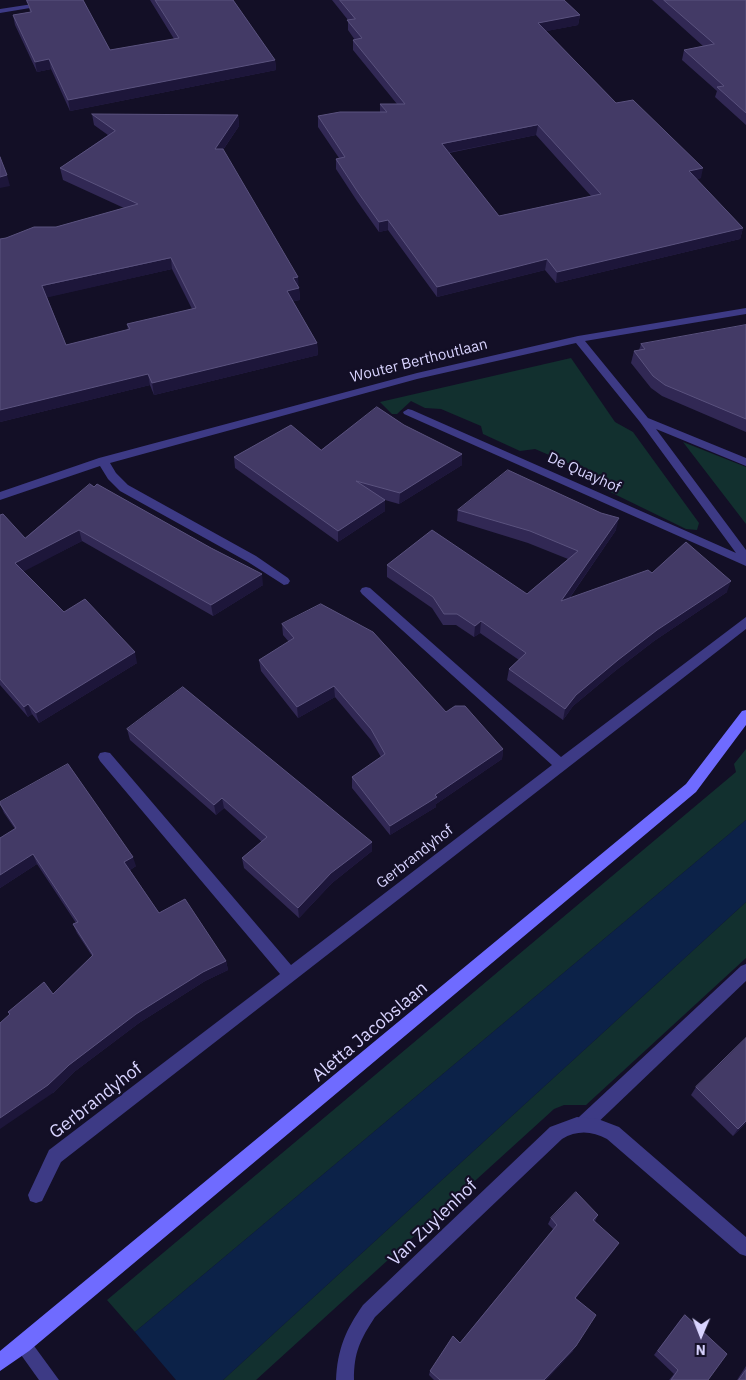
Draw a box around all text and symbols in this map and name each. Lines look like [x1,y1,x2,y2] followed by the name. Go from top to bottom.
[349,335,489,387] street label: Wouter Berthoutlaan
[545,449,623,497] street label: De Quayhof
[373,821,457,893] street label: Gerbrandyhof
[308,977,432,1087] street label: Aletta Jacobslaan
[46,1058,146,1144] street label: Gerbrandyhof
[384,1175,482,1271] street label: Van Zuylenhof
[676,1310,726,1360] north arrow
[696,1341,706,1359] text: N

